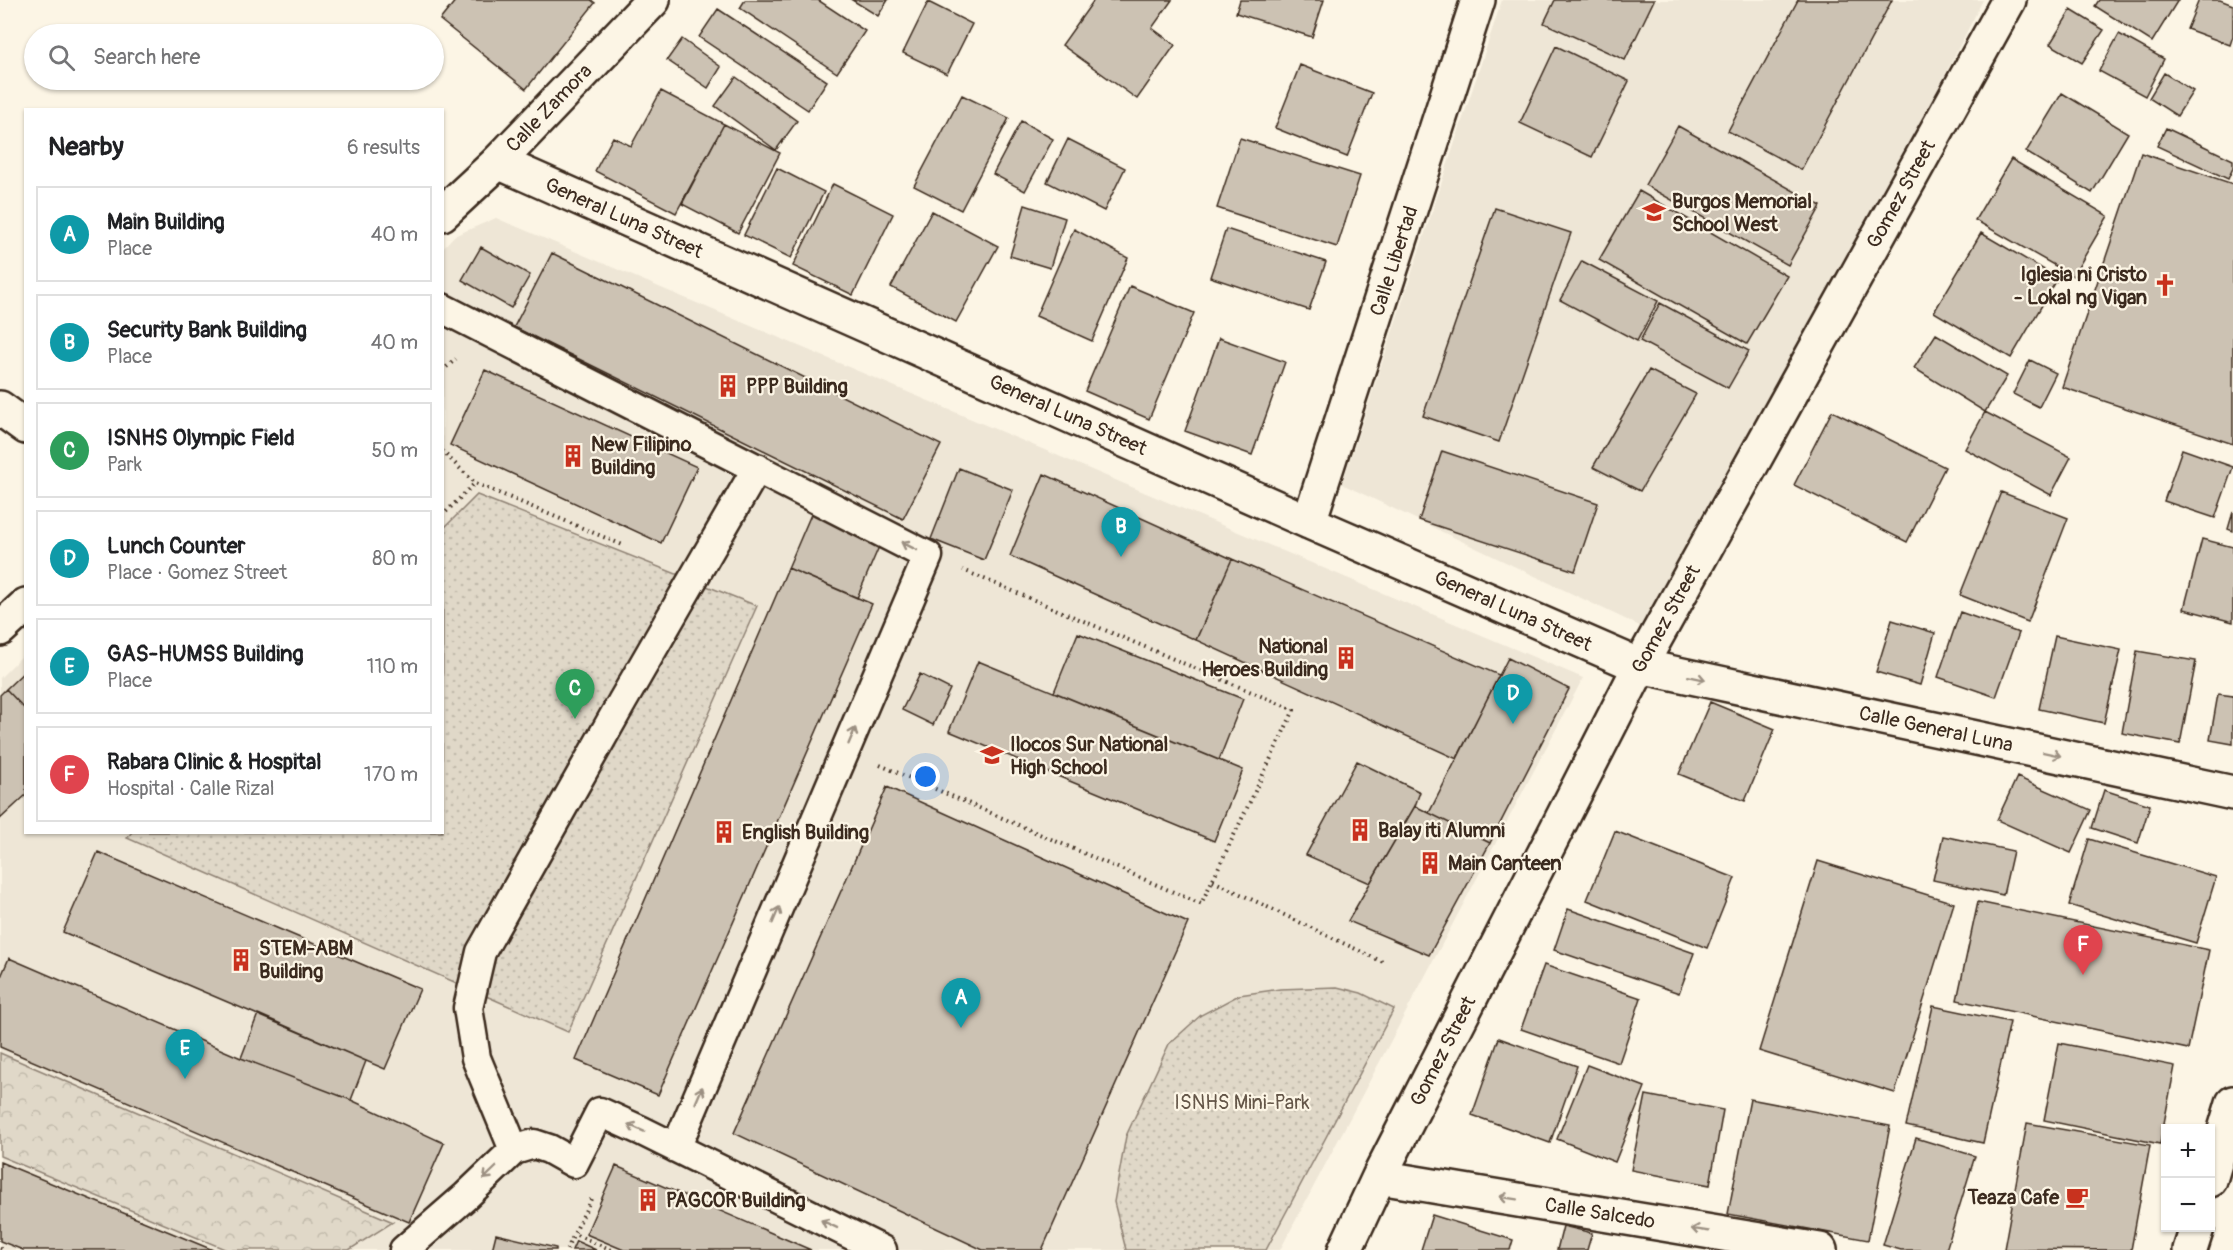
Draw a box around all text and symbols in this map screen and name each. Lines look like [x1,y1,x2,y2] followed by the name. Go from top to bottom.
[24,24,444,90] search box
[45,41,78,74] icon: search
[93,43,200,71] text: Search here
[501,59,597,157] street label: Calle Zamora
[48,131,124,163] text: Nearby
[347,135,420,160] text: 6 results
[1861,135,1941,253] street label: Gomez Street
[541,172,708,264] street label: General Luna Street
[1672,189,1812,237] place label: Burgos Memorial School West
[1641,199,1667,225] school or university icon: Burgos Memorial School West
[1364,203,1424,319] street label: Calle Libertad
[107,208,225,236] text: Main Building
[63,222,76,247] text: A
[371,222,418,247] text: 40 m
[107,236,152,261] text: Place
[2014,262,2147,310] place label: Iglesia ni Cristo - Lokal ng Vigan
[2152,272,2178,298] church icon: Iglesia ni Cristo - Lokal ng Vigan
[107,316,307,344] text: Security Bank Building
[64,330,75,355] text: B
[371,330,418,355] text: 40 m
[107,344,152,369] text: Place
[985,369,1152,461] street label: General Luna Street
[715,373,741,399] building icon: PPP Building
[746,374,848,399] place label: PPP Building
[107,424,295,452] text: ISNHS Olympic Field
[591,432,692,480] place label: New Filipino Building
[63,438,76,463] text: C
[371,438,418,463] text: 50 m
[560,443,586,469] building icon: New Filipino Building
[107,452,142,477] text: Park
[1102,508,1140,557] pin: B
[107,532,245,560] text: Lunch Counter
[901,540,919,552] one-way arrow
[63,546,76,571] text: D
[372,546,418,571] text: 80 m
[107,560,287,585] text: Place · Gomez Street
[1626,560,1706,678] street label: Gomez Street
[1430,565,1597,657] street label: General Luna Street
[1201,634,1328,682] place label: National Heroes Building
[107,640,303,668] text: GAS-HUMSS Building
[1333,645,1359,671] building icon: National Heroes Building
[64,654,75,679] text: E
[367,654,418,679] text: 110 m
[107,668,152,693] text: Place
[556,670,594,719] pin: C
[1687,673,1706,685] one-way arrow
[1494,674,1532,724] pin: D
[1857,700,2015,758] street label: Calle General Luna
[847,727,858,745] one-way arrow
[1010,732,1168,780] place label: Ilocos Sur National High School
[979,742,1005,768] school or university icon: Ilocos Sur National High School
[107,748,321,776] text: Rabara Clinic & Hospital
[2042,749,2061,760] one-way arrow
[63,762,76,787] text: F
[364,762,418,787] text: 170 m
[911,762,940,791] your location
[107,776,275,801] text: Hospital · Calle Rizal
[1347,817,1373,843] building icon: Balay iti Alumni
[1378,818,1505,843] place label: Balay iti Alumni
[711,819,737,845] building icon: English Building
[742,820,869,845] place label: English Building
[1417,850,1443,876] building icon: Main Canteen
[1448,851,1562,876] place label: Main Canteen
[771,906,782,925] one-way arrow
[2064,926,2102,975] pin: F
[259,936,353,984] place label: STEM-ABM Building
[228,947,254,973] building icon: STEM-ABM Building
[942,978,980,1028] pin: A
[1405,991,1482,1110] street label: Gomez Street
[166,1030,204,1079] pin: E
[694,1086,705,1104] one-way arrow
[1174,1090,1310,1115] park label: ISNHS Mini-Park
[627,1122,645,1134] one-way arrow
[2161,1124,2215,1232] map controls
[2161,1124,2215,1178] button: +
[483,1166,498,1180] one-way arrow
[2161,1178,2215,1232] button: −
[2064,1184,2090,1210] cafe icon: Teaza Cafe
[1966,1185,2060,1210] place label: Teaza Cafe
[635,1187,661,1213] building icon: PAGCOR Building
[666,1188,805,1213] place label: PAGCOR Building
[1498,1192,1518,1203] one-way arrow
[1543,1192,1657,1234] street label: Calle Salcedo
[821,1218,839,1229] one-way arrow
[1691,1224,1710,1235] one-way arrow

